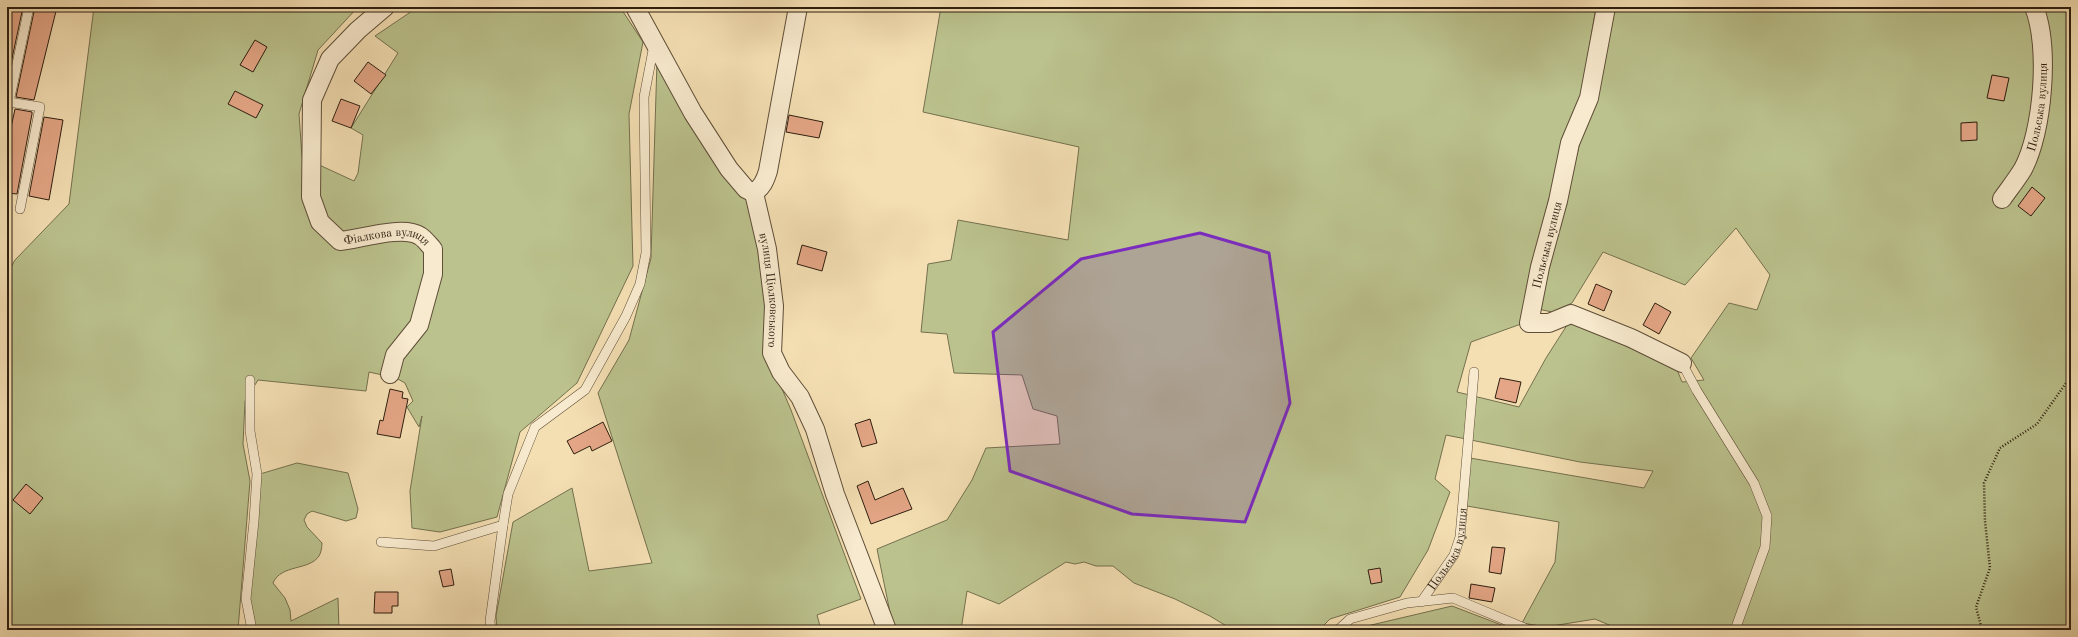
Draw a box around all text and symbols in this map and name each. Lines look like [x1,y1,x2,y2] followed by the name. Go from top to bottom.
[2026,63,2050,153] street label: Польська вулиця
[1531,200,1565,290] street label: Польська вулиця
[343,227,432,249] street label: Фіалкова вулиця
[756,232,779,348] street label: вулиця Ціолковського
[1426,507,1469,593] street label: Польська вулиця

